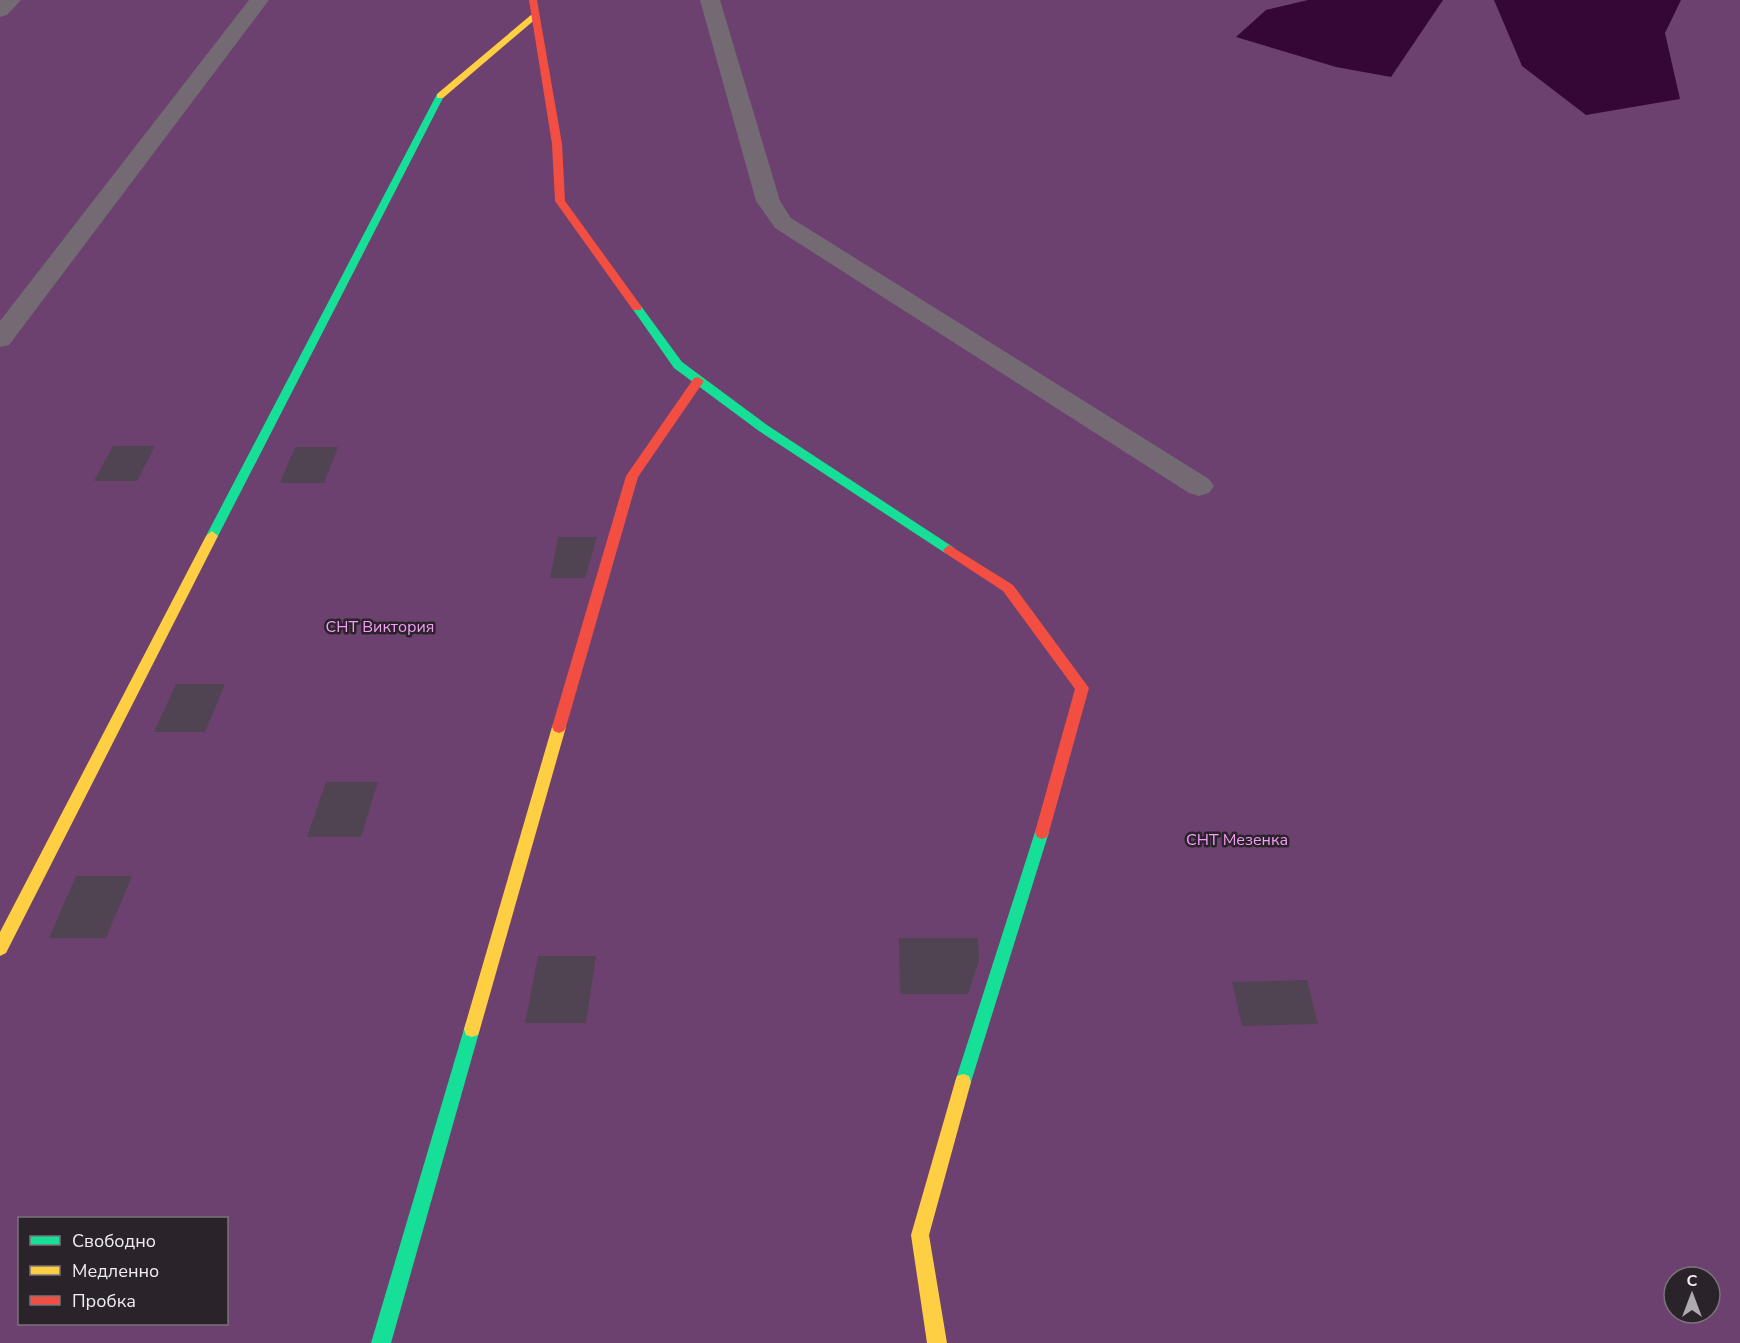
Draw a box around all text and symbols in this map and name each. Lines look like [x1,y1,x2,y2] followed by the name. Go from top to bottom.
[326,616,434,638] park label: СНТ Виктория
[1186,829,1288,851] park label: СНТ Мезенка
[18,1217,228,1325] legend
[72,1229,156,1253] text: Свободно
[72,1259,159,1283] text: Медленно
[1662,1265,1722,1325] north arrow
[1687,1270,1698,1292] text: С
[72,1289,136,1313] text: Пробка

